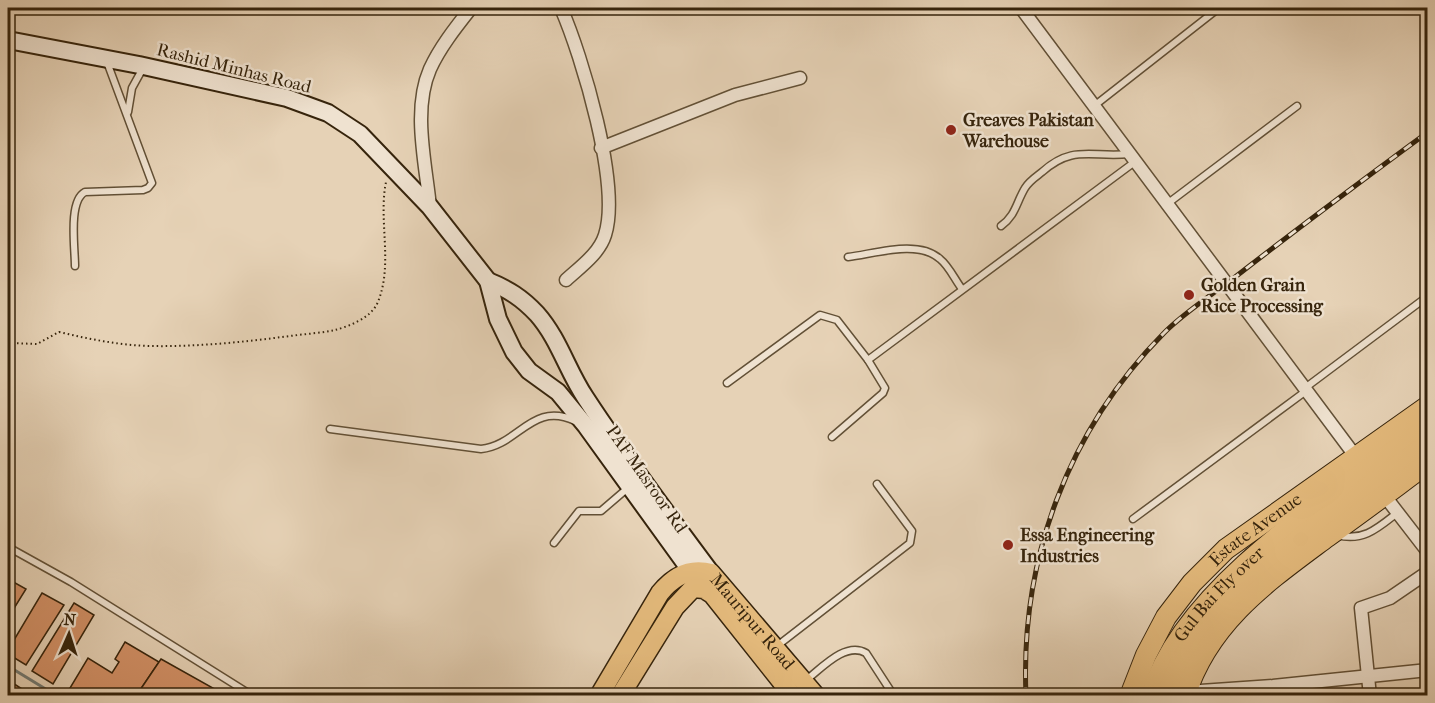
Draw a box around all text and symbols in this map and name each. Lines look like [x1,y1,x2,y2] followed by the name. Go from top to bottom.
[154,39,313,98] street label: Rashid Minhas Road
[962,110,1094,152] place label: Greaves Pakistan Warehouse
[944,123,958,137] marker: Greaves Pakistan Warehouse
[1201,275,1324,317] place label: Golden Grain Rice Processing
[1182,288,1196,302] marker: Golden Grain Rice Processing
[602,421,692,537] street label: PAF Masroor Rd
[1205,489,1306,571] street label: Estate Avenue
[1020,525,1156,567] place label: Essa Engineering Industries
[1001,538,1015,552] marker: Essa Engineering Industries
[1170,542,1269,646] street label: Gul Bai Fly over
[705,570,799,674] street label: Mauripur Road
[39,604,99,664] north arrow
[63,610,77,629] text: N

